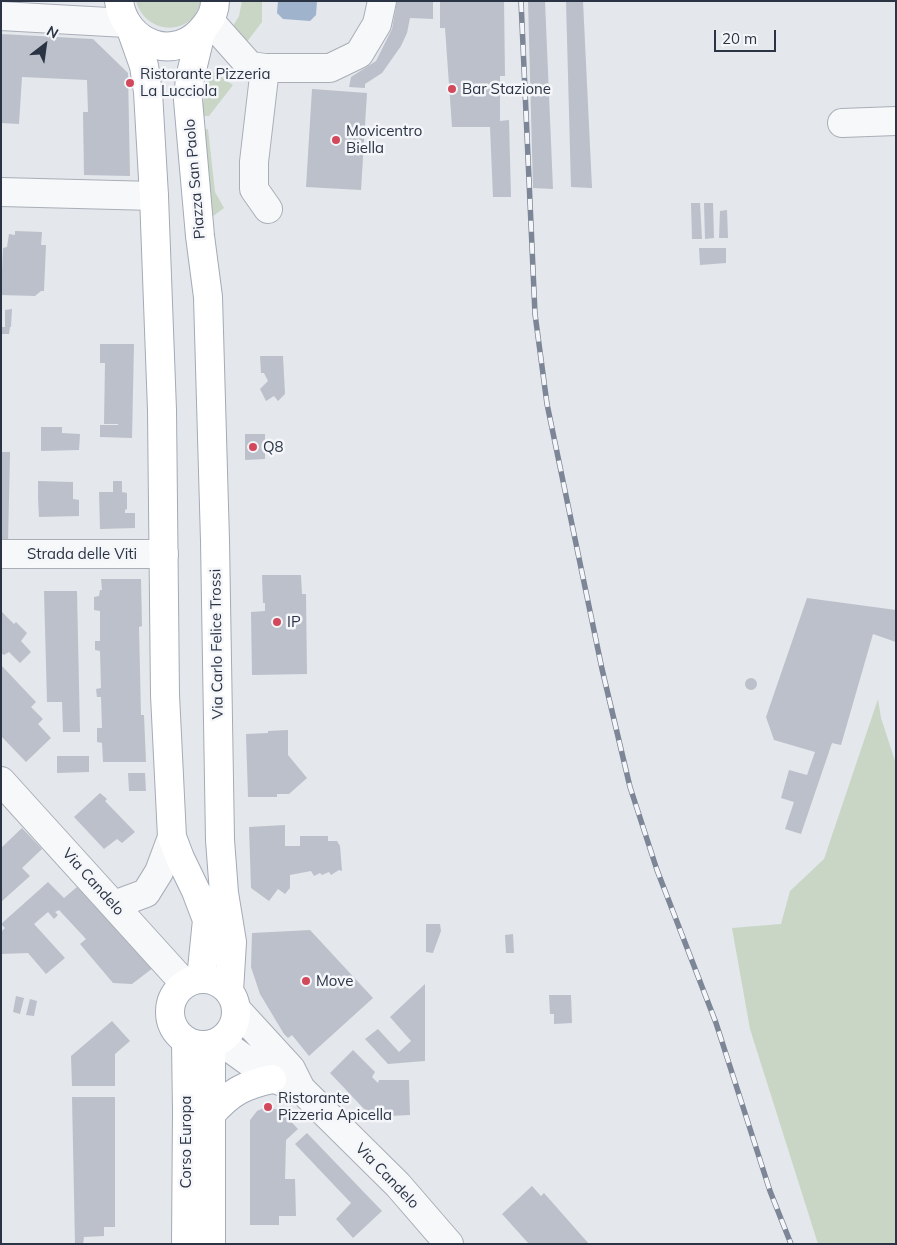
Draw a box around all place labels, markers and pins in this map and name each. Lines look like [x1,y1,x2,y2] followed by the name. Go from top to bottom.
[140,65,270,100] place label: Ristorante Pizzeria La Lucciola
[124,77,136,89] marker: Ristorante Pizzeria La Lucciola
[462,80,551,98] place label: Bar Stazione
[446,83,458,95] marker: Bar Stazione
[346,122,422,157] place label: Movicentro Biella
[330,134,342,146] marker: Movicentro Biella
[263,438,284,456] place label: Q8
[247,441,259,453] marker: Q8
[287,613,301,631] place label: IP
[271,616,283,628] marker: IP
[316,972,353,990] place label: Move
[300,975,312,987] marker: Move
[278,1089,392,1124] place label: Ristorante Pizzeria Apicella
[262,1101,274,1113] marker: Ristorante Pizzeria Apicella

